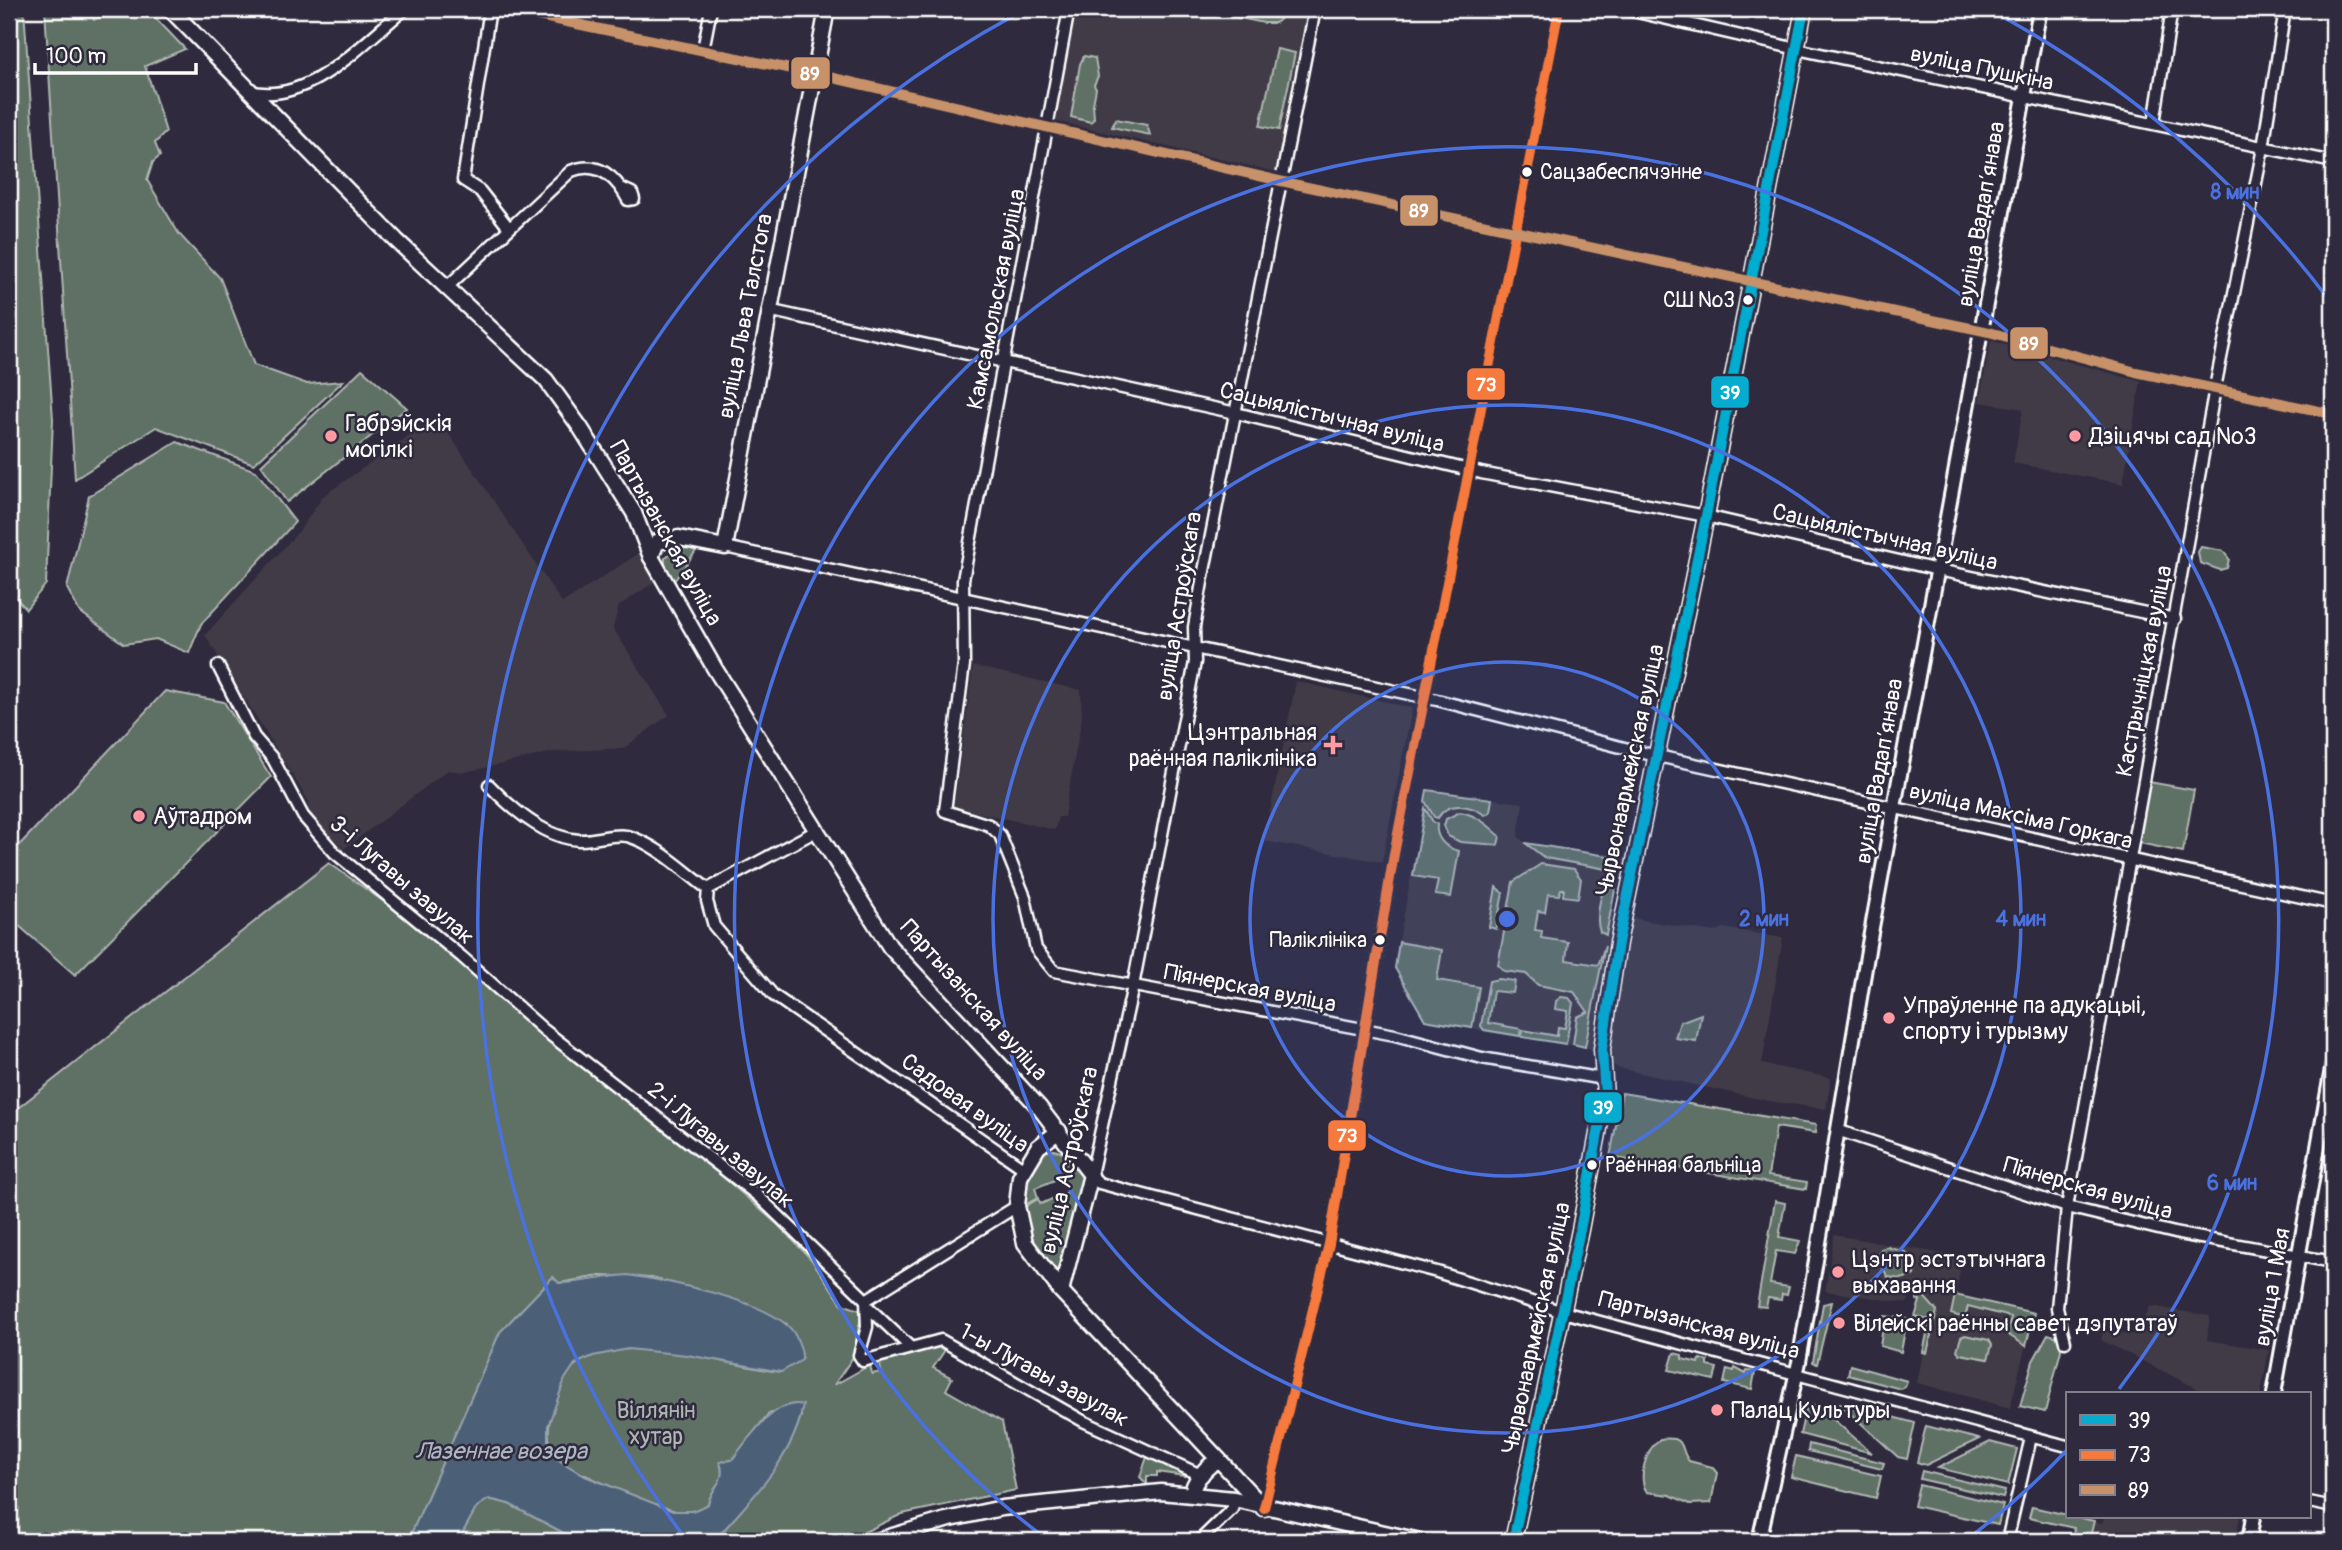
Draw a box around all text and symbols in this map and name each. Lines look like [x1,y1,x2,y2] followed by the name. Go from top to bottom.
[35,32,196,76] scale bar
[1908,39,2056,97] street label: вуліца Пушкіна
[46,43,106,70] text: 100 m
[790,56,831,90] line badge: 89
[800,62,820,86] text: 89
[1950,119,2012,309] street label: вуліца Вадапʼянава
[1540,159,1703,186] place label: Сацзабеспячэнне
[1520,165,1534,179] marker: Сацзабеспячэнне
[2211,179,2259,206] text: 8 мин
[960,186,1032,412] street label: Камсамольская вуліца
[1399,194,1439,227] line badge: 89
[1409,199,1429,223] text: 89
[711,211,779,421] street label: вуліца Льва Талстога
[1663,287,1735,314] place label: СШ №3
[1741,293,1755,307] marker: СШ №3
[2009,326,2049,360] line badge: 89
[2019,332,2039,356] text: 89
[1466,367,1506,401] line badge: 73
[1476,373,1496,397] text: 73
[1217,375,1447,459] street label: Сацыялістычная вуліца
[1710,375,1750,409] line badge: 39
[1720,381,1740,405] text: 39
[345,409,452,464] place label: Габрэйскія могілкі
[2088,422,2257,451] place label: Дзіцячы сад №3
[323,428,339,444] marker: Габрэйскія могілкі
[2067,428,2083,444] marker: Дзіцячы сад №3
[603,435,729,631] street label: Партызанская вуліца
[1769,497,2001,577] street label: Сацыялістычная вуліца
[1150,509,1208,703] street label: вуліца Астроўскага
[2109,563,2179,779] street label: Кастрычніцкая вуліца
[1589,641,1671,899] street label: Чырвонаармейская вуліца
[1848,676,1910,866] street label: вуліца Вадапʼянава
[1129,718,1317,773] place label: Цэнтральная раённая паліклініка
[1323,735,1343,755] marker: Цэнтральная раённая паліклініка
[1906,776,2136,856] street label: вуліца Максіма Горкага
[153,802,252,831] place label: Аўтадром
[131,808,147,824] marker: Аўтадром
[324,809,480,951] street label: 3-і Лугавы завулак
[1739,906,1789,933] text: 2 мин
[1996,906,2046,933] text: 4 мин
[1495,907,1519,931] centre of rings
[894,913,1054,1087] street label: Партызанская вуліца
[1269,927,1367,954] place label: Паліклініка
[1373,933,1387,947] marker: Паліклініка
[1161,957,1339,1019] street label: Піянерская вуліца
[1903,991,2146,1046] place label: Упраўленне па адукацыі, спорту і турызму
[1881,1010,1897,1026] marker: Упраўленне па адукацыі, спорту і турызму
[895,1047,1035,1159] street label: Садовая вуліца
[1033,1064,1105,1256] street label: вуліца Астроўскага
[642,1075,800,1215] street label: 2-і Лугавы завулак
[1583,1091,1623,1124] line badge: 39
[1593,1096,1613,1120] text: 39
[1327,1119,1367,1152] line badge: 73
[1337,1124,1357,1148] text: 73
[2000,1150,2176,1226] street label: Піянерская вуліца
[1605,1152,1761,1179] place label: Раённая бальніца
[1585,1158,1599,1172] marker: Раённая бальніца
[2207,1170,2257,1197] text: 6 мин
[1495,1199,1577,1457] street label: Чырвонаармейская вуліца
[2247,1226,2297,1348] street label: вуліца 1 Мая
[1852,1245,2046,1300] place label: Цэнтр эстэтычнага выхавання
[1830,1264,1846,1280] marker: Цэнтр эстэтычнага выхавання
[1595,1284,1803,1366] street label: Партызанская вуліца
[1853,1309,2178,1338] place label: Вілейскі раённы савет дэпутатаў
[1831,1315,1847,1331] marker: Вілейскі раённы савет дэпутатаў
[954,1316,1134,1434] street label: 1-ы Лугавы завулак
[2066,1392,2310,1518] legend
[616,1396,696,1451] park label: Віллянін хутар
[1731,1396,1890,1425] place label: Палац Культуры
[1709,1402,1725,1418] marker: Палац Культуры
[2128,1408,2151,1435] text: 39
[415,1437,589,1466] water label: Лазеннае возера
[2128,1442,2151,1469] text: 73
[2128,1478,2149,1505] text: 89

